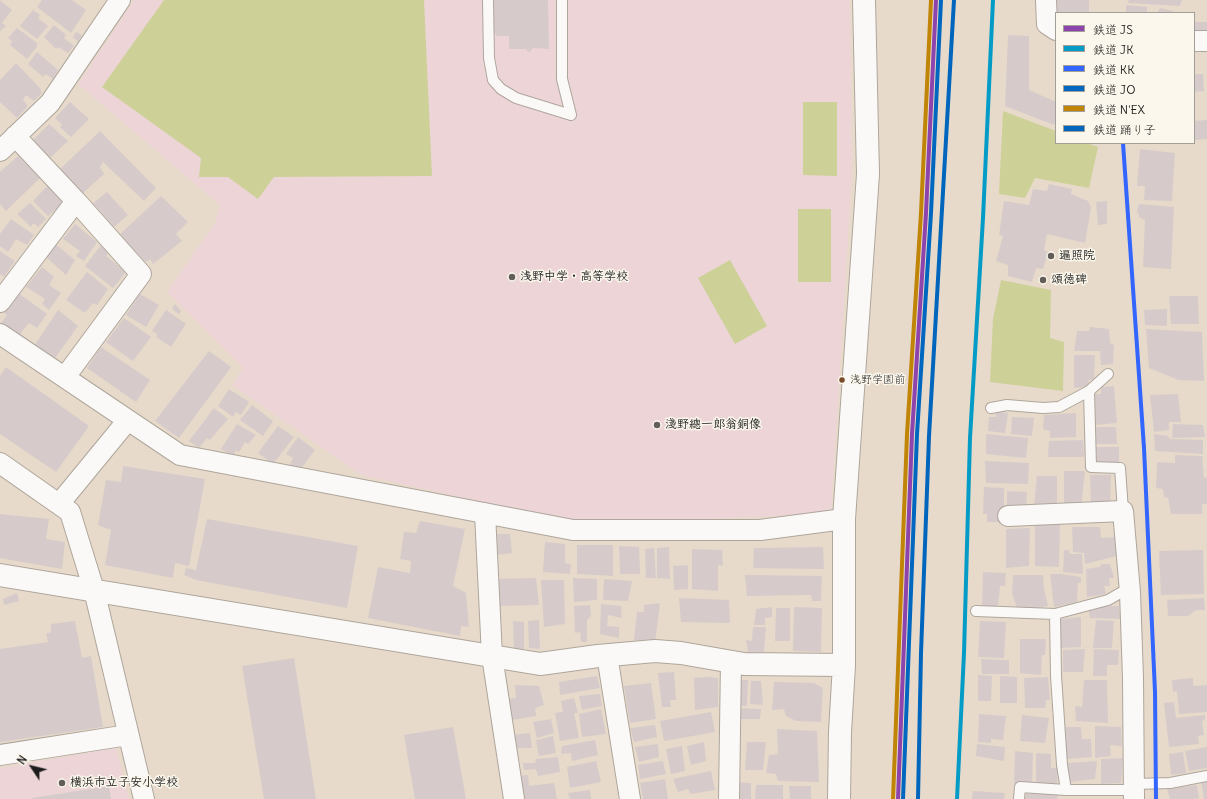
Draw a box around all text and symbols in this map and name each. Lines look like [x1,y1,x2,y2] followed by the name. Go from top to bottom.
[1055,12,1195,144] legend
[1093,22,1133,37] text: 鉄道 JS
[1093,42,1134,57] text: 鉄道 JK
[1093,62,1135,77] text: 鉄道 KK
[1093,82,1135,97] text: 鉄道 JO
[1093,102,1145,117] text: 鉄道 N'EX
[1093,122,1156,137] text: 鉄道 踊り子
[1059,249,1095,263] place label: 遍照院
[1046,251,1056,261] marker: 遍照院
[520,270,628,284] place label: 浅野中学・高等学校
[507,272,517,282] marker: 浅野中学・高等学校
[1051,273,1087,287] place label: 頌徳碑
[1038,275,1048,285] marker: 頌徳碑
[850,373,905,387] place label: 浅野学園前
[837,375,847,385] marker: 浅野学園前
[665,418,761,432] place label: 淺野總一郎翁銅像
[652,420,662,430] marker: 淺野總一郎翁銅像
[12,747,52,787] north arrow
[14,753,30,767] text: N
[70,776,178,790] place label: 横浜市立子安小学校
[57,778,67,788] marker: 横浜市立子安小学校

